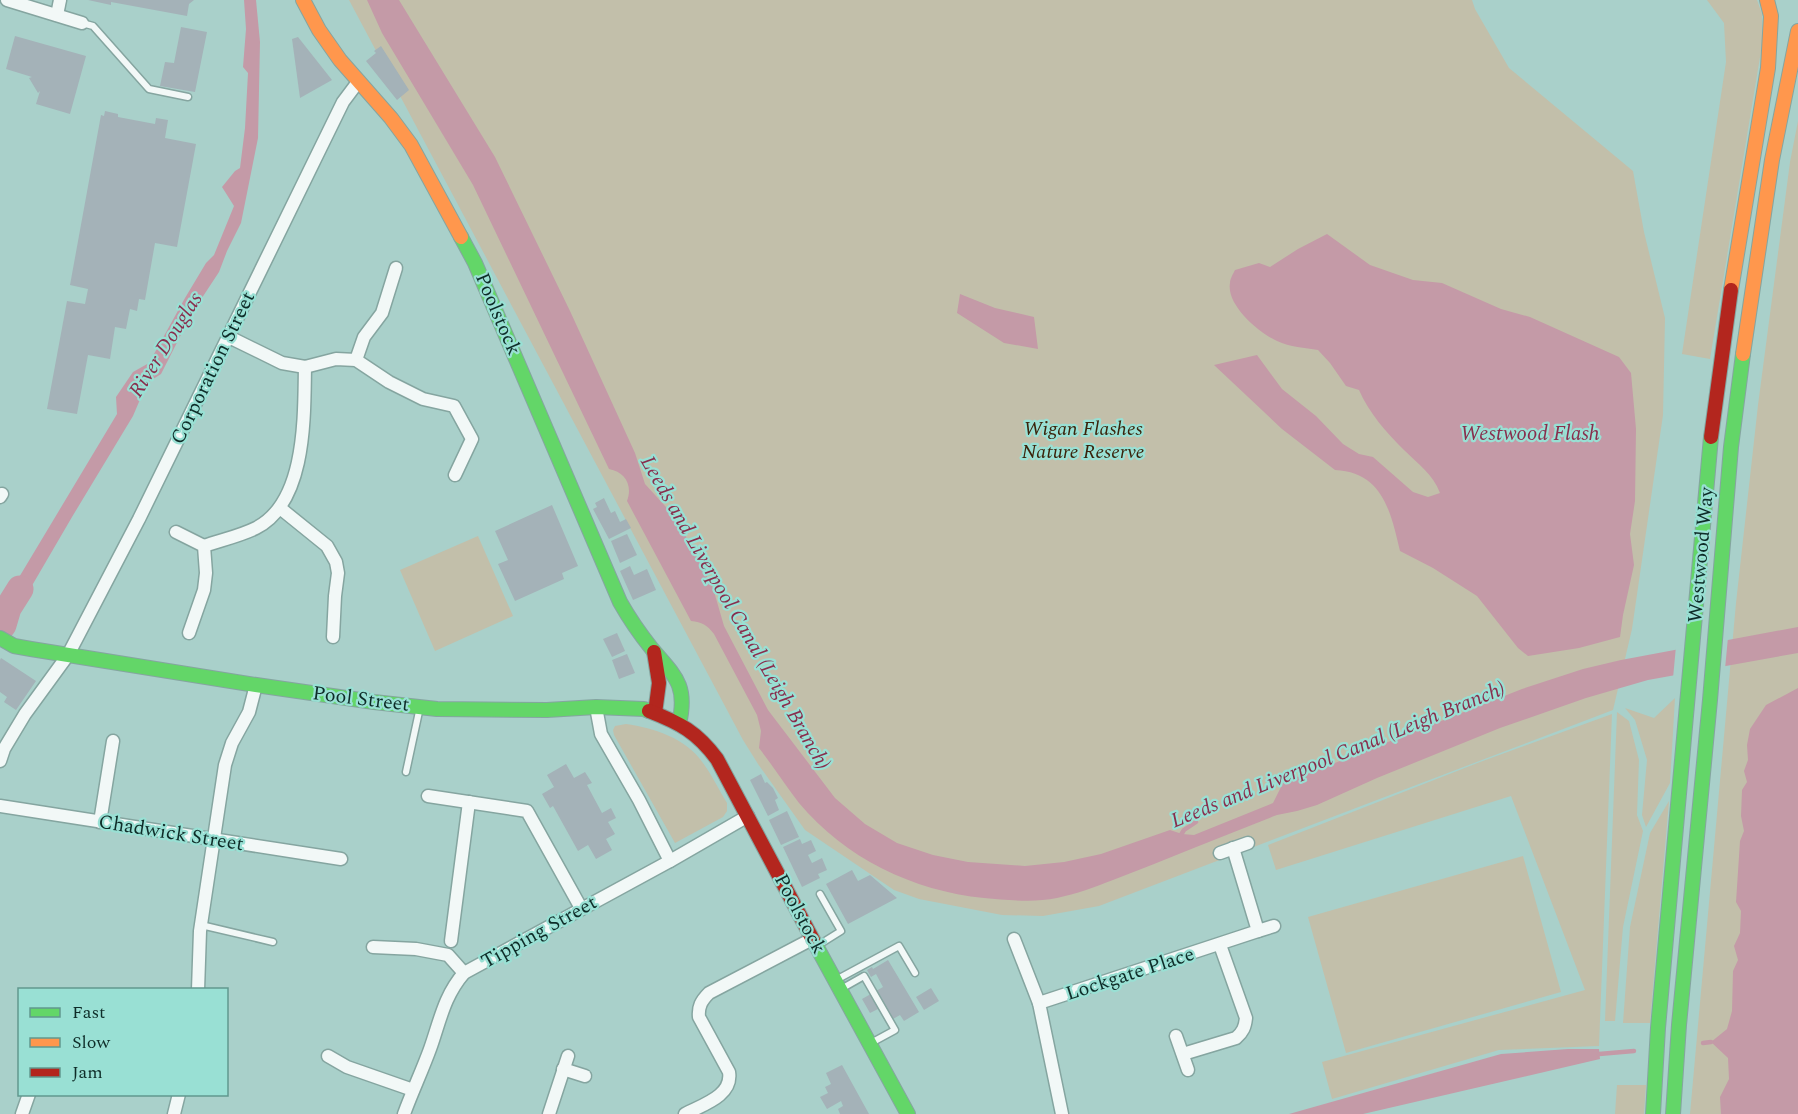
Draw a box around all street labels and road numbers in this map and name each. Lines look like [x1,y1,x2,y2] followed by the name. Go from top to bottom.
[467,268,529,360] street label: Poolstock
[163,287,263,449] street label: Corporation Street
[1680,485,1722,624] street label: Westwood Way
[311,678,411,720] street label: Pool Street
[96,807,246,859] street label: Chadwick Street
[766,869,834,959] street label: Poolstock
[475,888,603,976] street label: Tipping Street
[1062,939,1198,1009] street label: Lockgate Place

